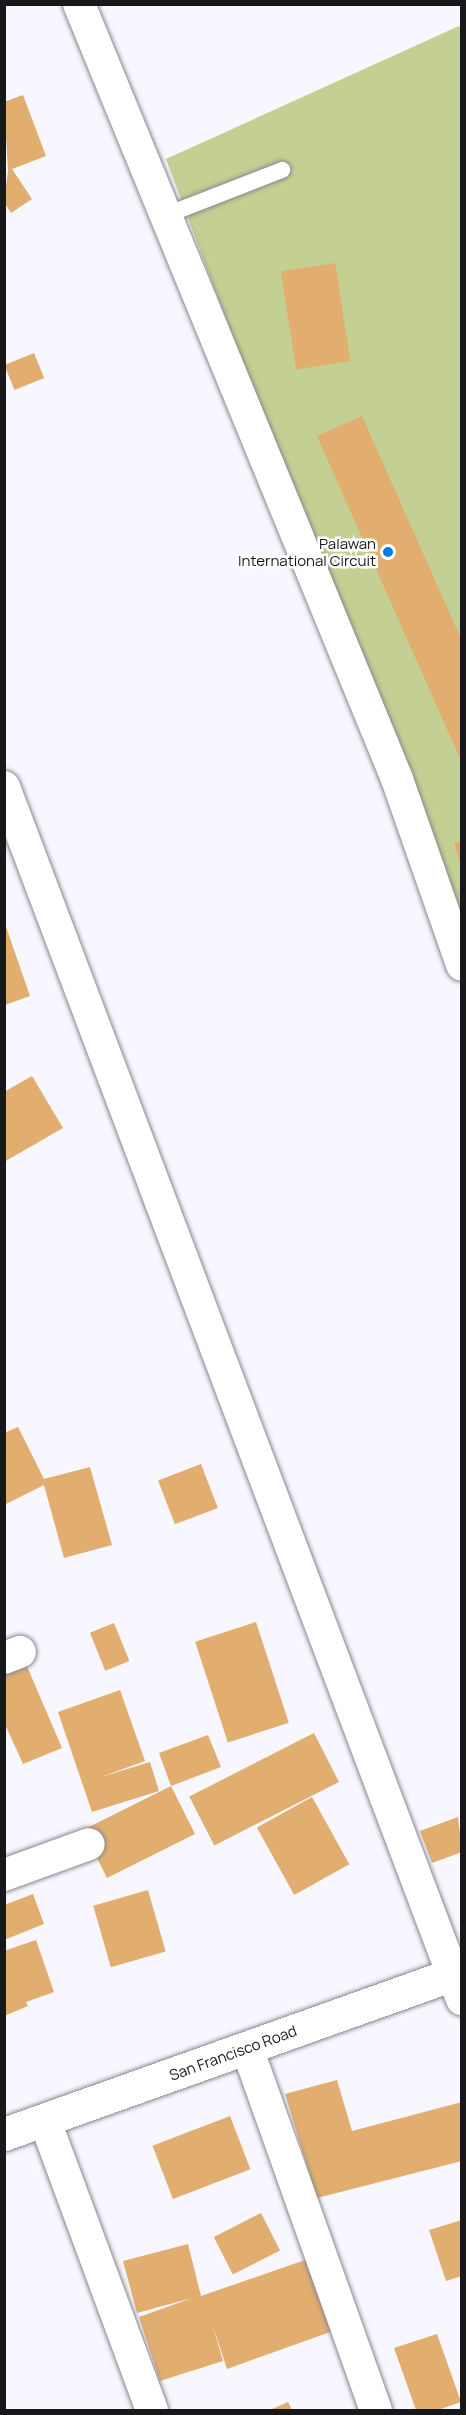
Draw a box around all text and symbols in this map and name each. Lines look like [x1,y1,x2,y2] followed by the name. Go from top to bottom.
[238,534,376,569] place label: Palawan International Circuit
[381,545,395,559] marker: Palawan International Circuit
[167,2022,299,2084] street label: San Francisco Road

